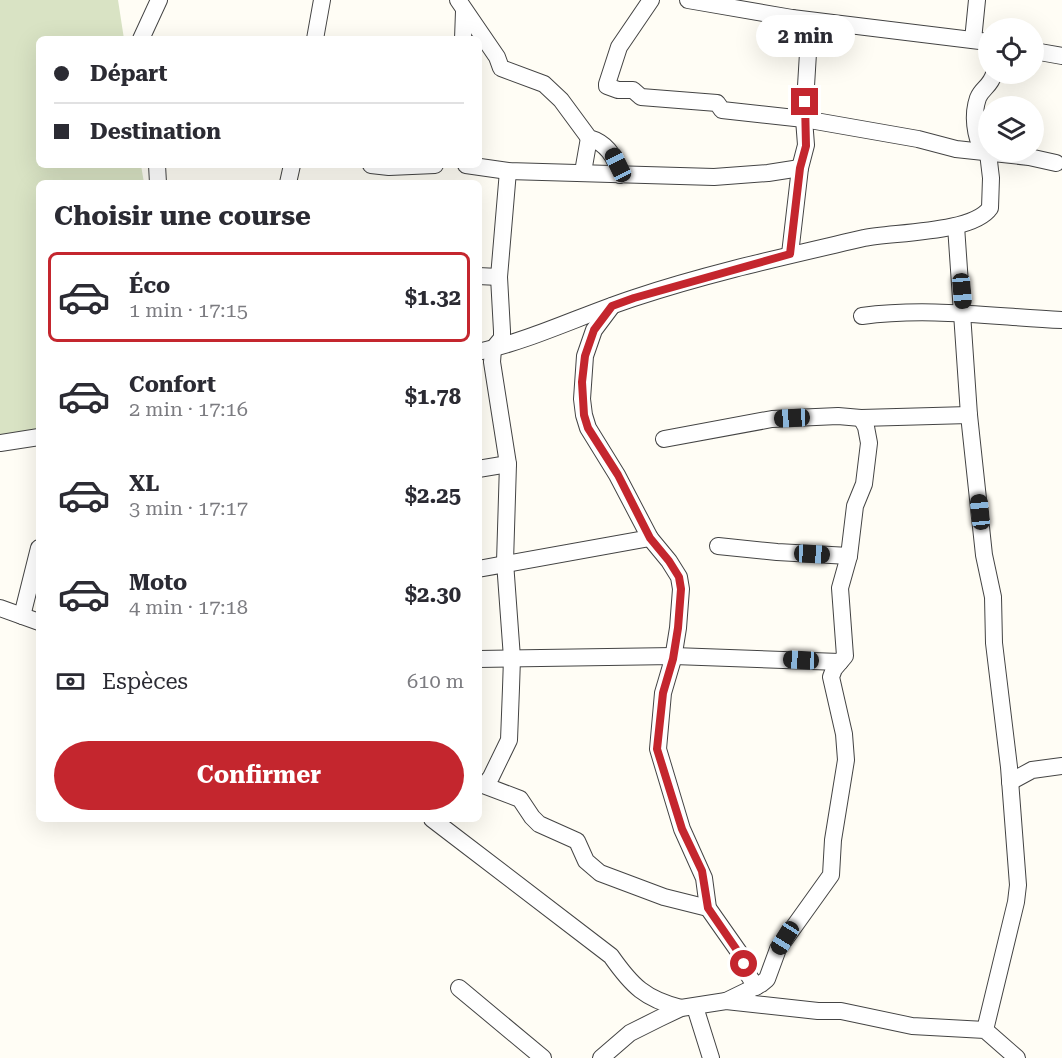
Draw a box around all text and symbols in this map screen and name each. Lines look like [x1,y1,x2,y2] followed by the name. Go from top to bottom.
[756,15,854,57] callout: 2 min
[978,18,1044,162] map controls
[978,18,1044,84] button: locate
[778,24,833,48] text: 2 min
[90,61,167,86] text: Départ
[791,88,818,115] route end
[978,96,1044,162] button: layers
[90,119,221,144] text: Destination
[602,145,634,185] car
[54,200,311,232] text: Choisir une course
[57,270,111,324] icon: car
[951,272,973,310] car
[129,273,170,298] text: Éco
[405,285,461,310] text: $1.32
[129,298,248,322] text: 1 min · 17:15
[57,369,111,423] icon: car
[129,372,216,397] text: Confort
[405,384,461,409] text: $1.78
[129,397,248,421] text: 2 min · 17:16
[774,408,810,428] car
[57,468,111,522] icon: car
[129,471,159,496] text: XL
[405,483,461,508] text: $2.25
[969,493,991,531] car
[129,496,248,520] text: 3 min · 17:17
[794,544,830,564] car
[57,567,111,621] icon: car
[129,570,187,595] text: Moto
[405,582,461,607] text: $2.30
[129,595,248,619] text: 4 min · 17:18
[783,650,819,670] car
[54,665,87,698] icon: cash
[102,669,188,694] text: Espèces
[407,669,464,693] text: 610 m
[54,741,464,810] button: Confirmer
[768,918,802,958] car
[730,950,757,977] route start

